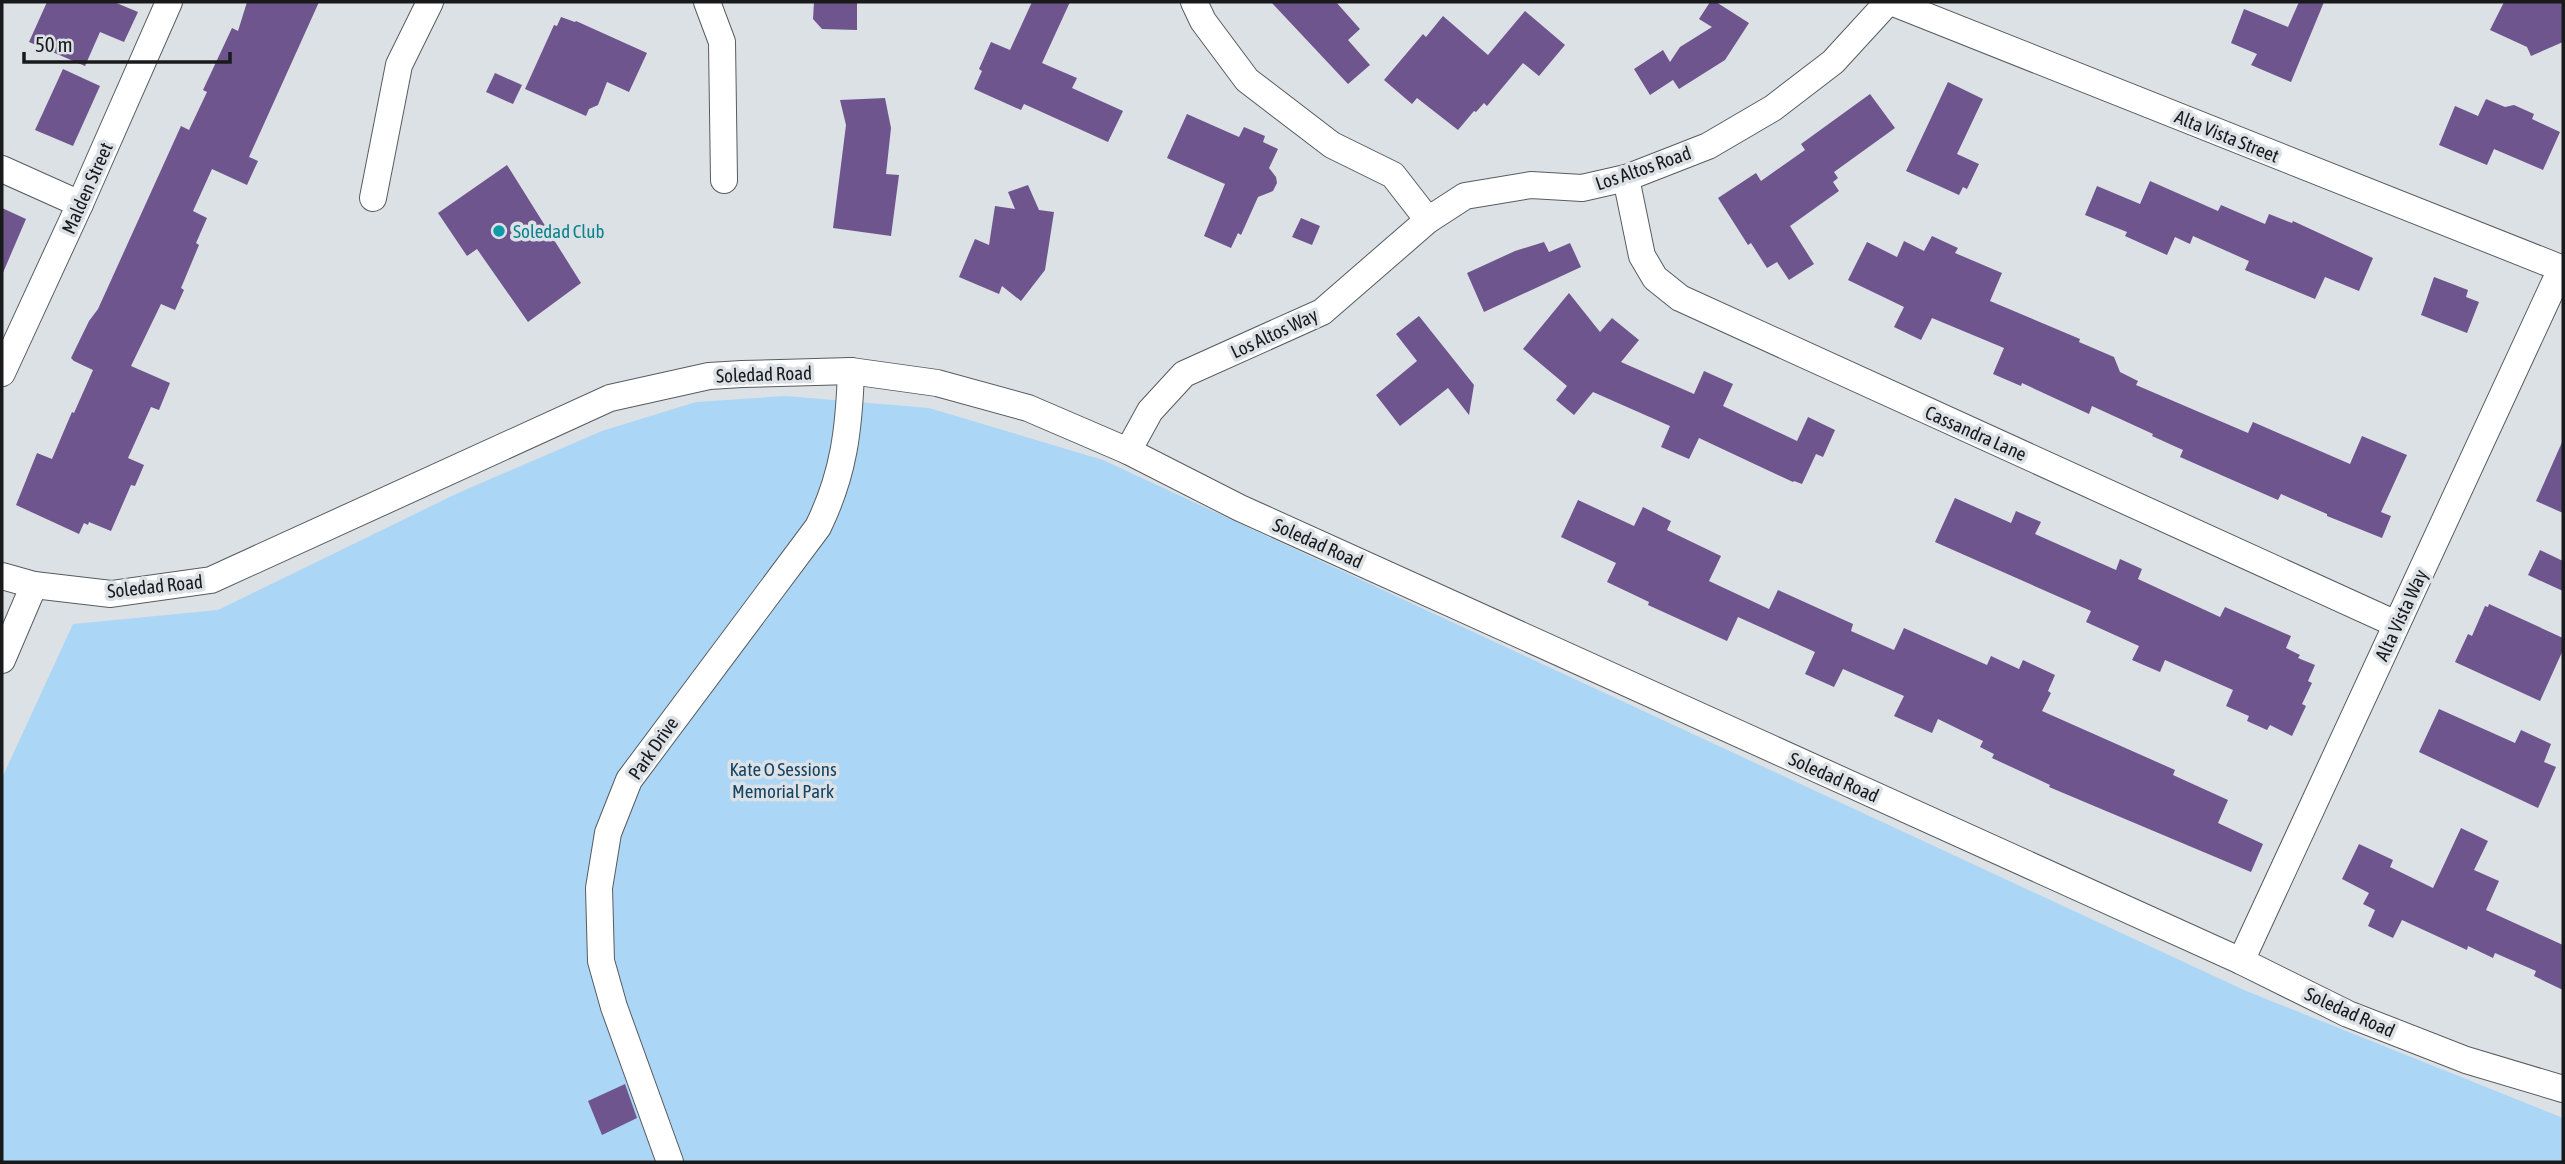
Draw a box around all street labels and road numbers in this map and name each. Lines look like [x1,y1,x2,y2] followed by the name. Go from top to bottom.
[2172,105,2282,167] street label: Alta Vista Street
[57,139,117,237] street label: Malden Street
[1592,141,1694,195] street label: Los Altos Road
[1227,303,1321,363] street label: Los Altos Way
[716,361,812,387] street label: Soledad Road
[1922,401,2030,465] street label: Cassandra Lane
[1270,513,1366,573] street label: Soledad Road
[2370,566,2432,664] street label: Alta Vista Way
[106,570,204,602] street label: Soledad Road
[624,713,682,783] street label: Park Drive
[1786,747,1882,807] street label: Soledad Road
[2302,982,2398,1042] street label: Soledad Road

